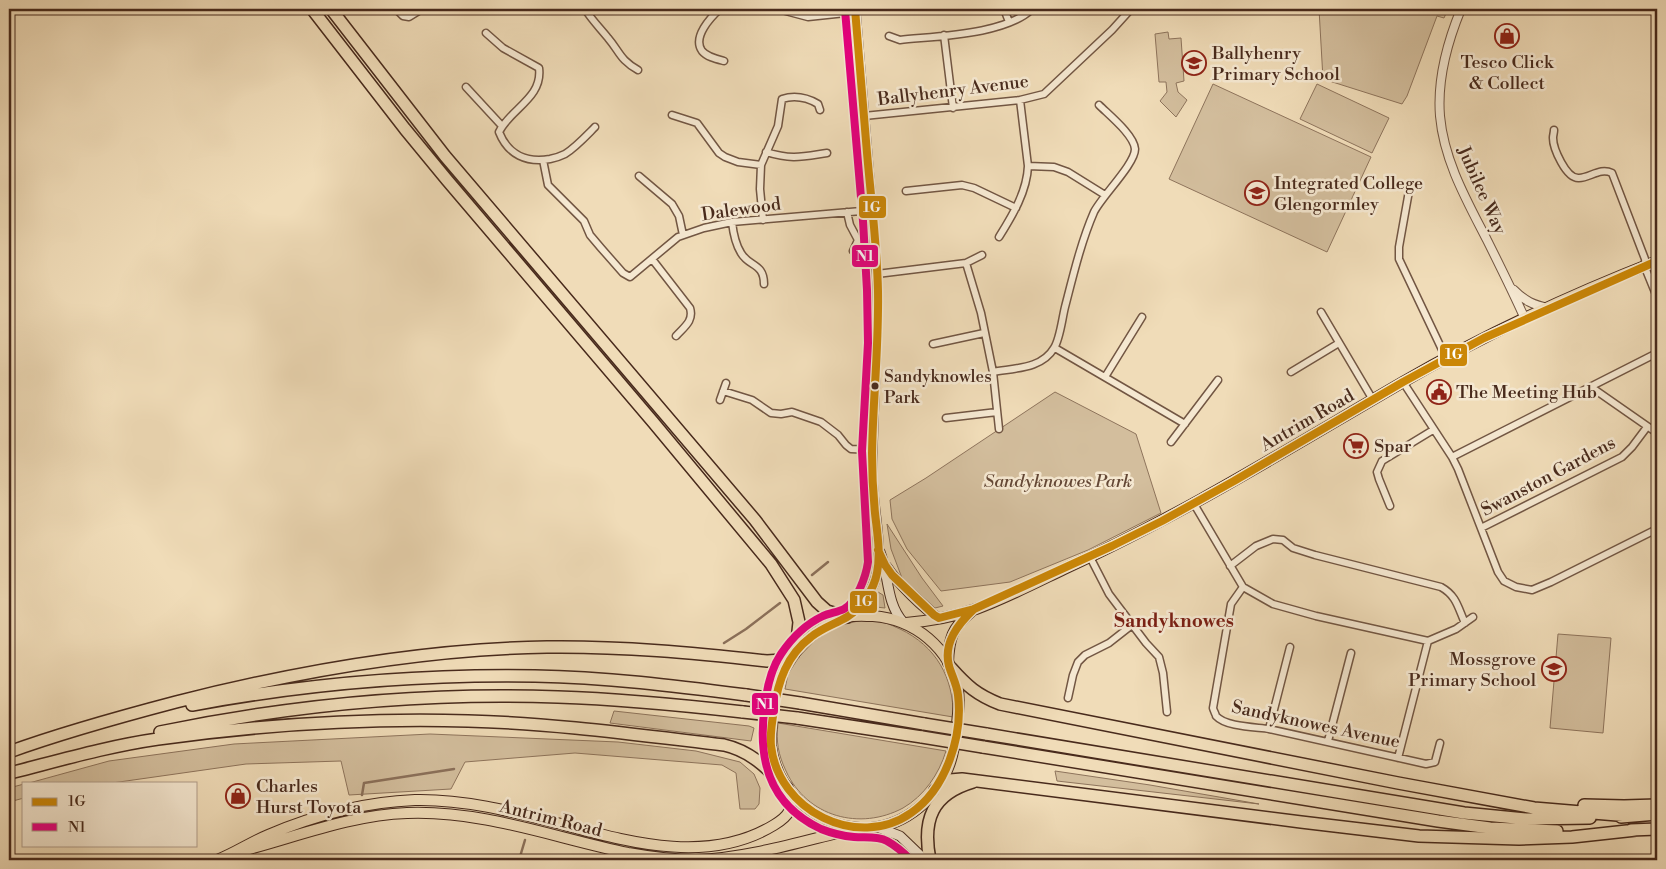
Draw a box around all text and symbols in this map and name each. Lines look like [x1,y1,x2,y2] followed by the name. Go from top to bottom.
[1494,23,1520,49] shop icon: Tesco Click & Collect
[1211,42,1340,86] place label: Ballyhenry Primary School
[1181,50,1207,76] school or university icon: Ballyhenry Primary School
[1460,51,1555,95] place label: Tesco Click & Collect
[875,70,1030,111] street label: Ballyhenry Avenue
[1451,142,1511,238] street label: Jubilee Way
[1274,172,1423,216] place label: Integrated College Glengormley
[1244,180,1270,206] school or university icon: Integrated College Glengormley
[700,192,783,226] street label: Dalewood
[858,195,887,219] line badge: 1G
[863,199,881,217] text: 1G
[851,244,879,268] line badge: N1
[856,248,874,266] text: N1
[1439,343,1468,367] line badge: 1G
[1445,346,1463,364] text: 1G
[884,366,992,409] place label: Sandyknowles Park
[1426,379,1452,405] public building icon: The Meeting Hub
[870,381,880,391] marker: Sandyknowles Park
[1456,381,1597,404] place label: The Meeting Hub
[1255,384,1359,457] street label: Antrim Road
[1477,431,1620,522] street label: Swanston Gardens
[1343,433,1369,459] supermarket icon: Spar
[1374,435,1412,458] place label: Spar
[984,470,1132,493] park label: Sandyknowes Park
[849,590,878,614] line badge: 1G
[855,593,873,611] text: 1G
[1114,609,1234,633] district label: Sandyknowes
[1408,648,1537,692] place label: Mossgrove Primary School
[1541,656,1567,682] school or university icon: Mossgrove Primary School
[751,692,779,716] line badge: N1
[1230,695,1402,754] street label: Sandyknowes Avenue
[756,696,774,714] text: N1
[256,775,362,819] place label: Charles Hurst Toyota
[22,782,198,846] legend
[225,783,251,809] shop icon: Charles Hurst Toyota
[68,792,86,811] text: 1G
[496,794,605,842] street label: Antrim Road
[68,818,86,837] text: N1

